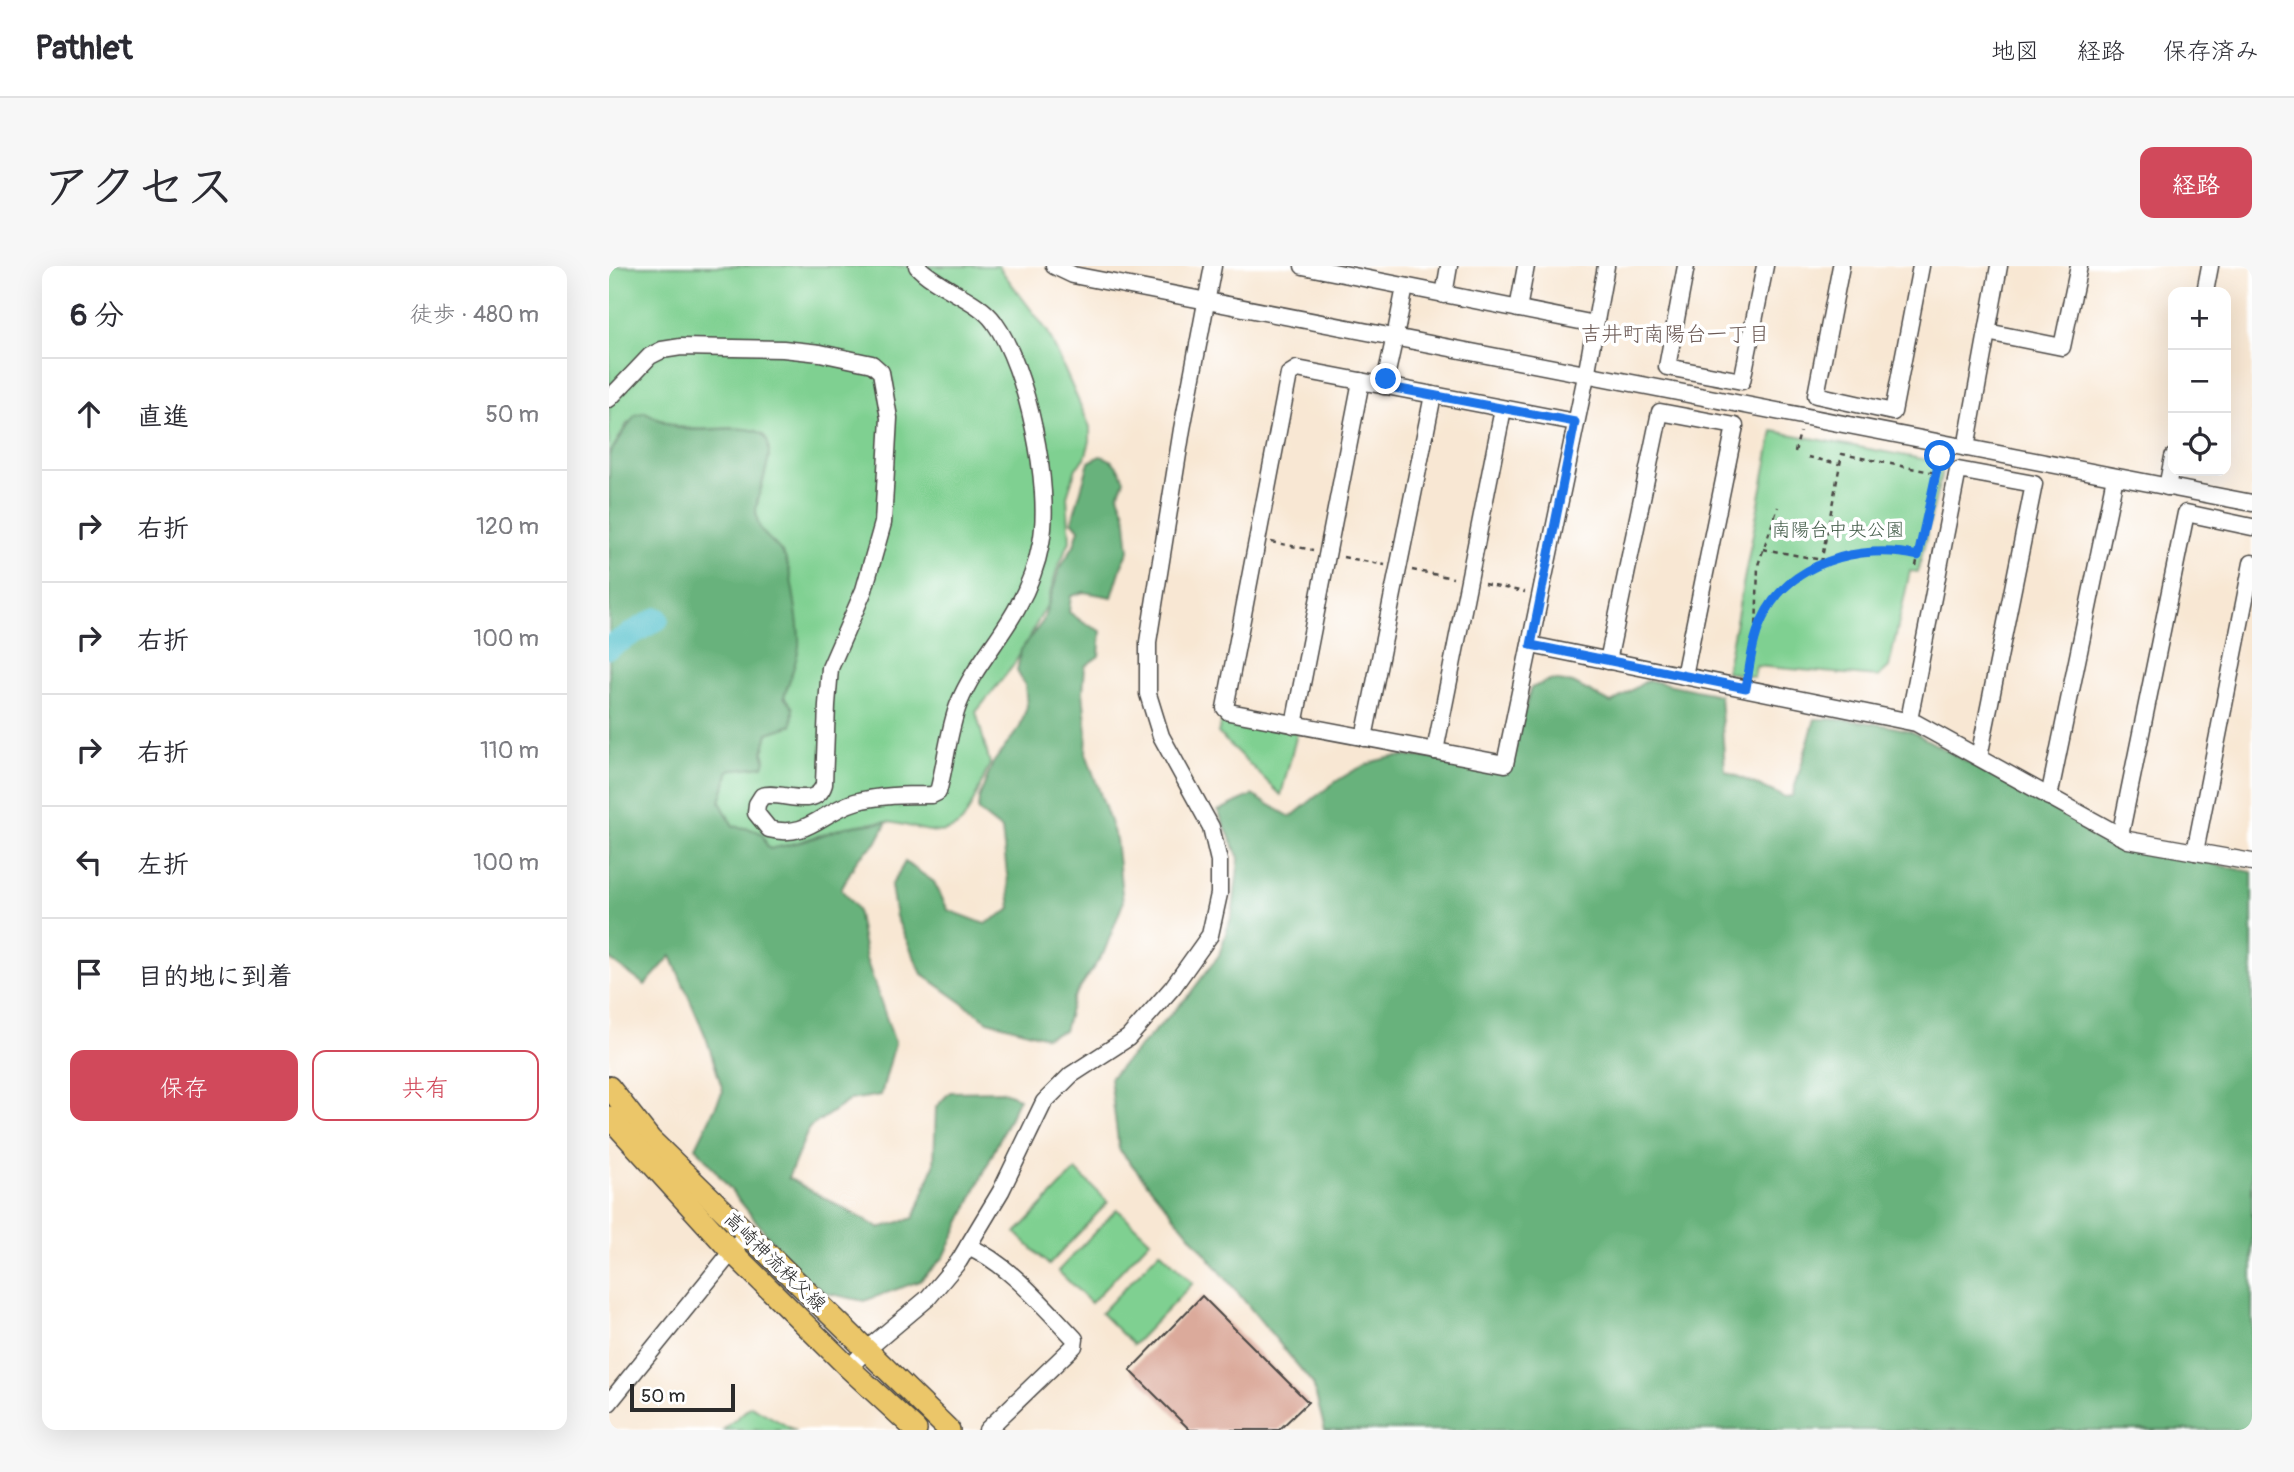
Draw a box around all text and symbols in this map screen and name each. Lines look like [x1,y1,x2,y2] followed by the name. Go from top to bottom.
[35,28,132,69] text: Pathlet
[1991,37,2039,66] text: 地図
[2077,37,2125,66] text: 経路
[2163,37,2259,66] text: 保存済み
[2140,147,2252,218] button: 経路
[42,157,235,218] text: アクセス
[2168,287,2231,476] map controls
[2168,287,2231,350] button: +
[70,297,124,334] text: 6 分
[410,300,539,329] text: 徒歩 · 480 m
[1581,321,1770,348] district label: 吉井町南陽台一丁目
[2168,350,2231,413] button: −
[1370,363,1401,394] route end
[70,395,108,433] icon: ahead
[485,400,539,429] text: 50 m
[137,401,189,433] text: 直進
[2168,413,2231,476] button: locate
[1924,440,1955,471] route start
[70,507,108,545] icon: right
[476,512,539,541] text: 120 m
[137,513,189,545] text: 右折
[1771,518,1905,542] park label: 南陽台中央公園
[70,619,108,657] icon: right
[473,624,539,653] text: 100 m
[137,625,189,657] text: 右折
[70,731,108,769] icon: right
[480,736,539,765] text: 110 m
[137,737,189,769] text: 右折
[70,843,108,881] icon: left
[473,848,539,877] text: 100 m
[137,849,189,881] text: 左折
[70,955,108,993] icon: arrive
[137,961,293,993] text: 目的地に到着
[70,1050,298,1121] button: 保存
[312,1050,539,1121] button: 共有
[719,1207,831,1317] street label: 高崎神流秩父線
[630,1381,735,1413] scale bar
[641,1384,685,1408] text: 50 m

